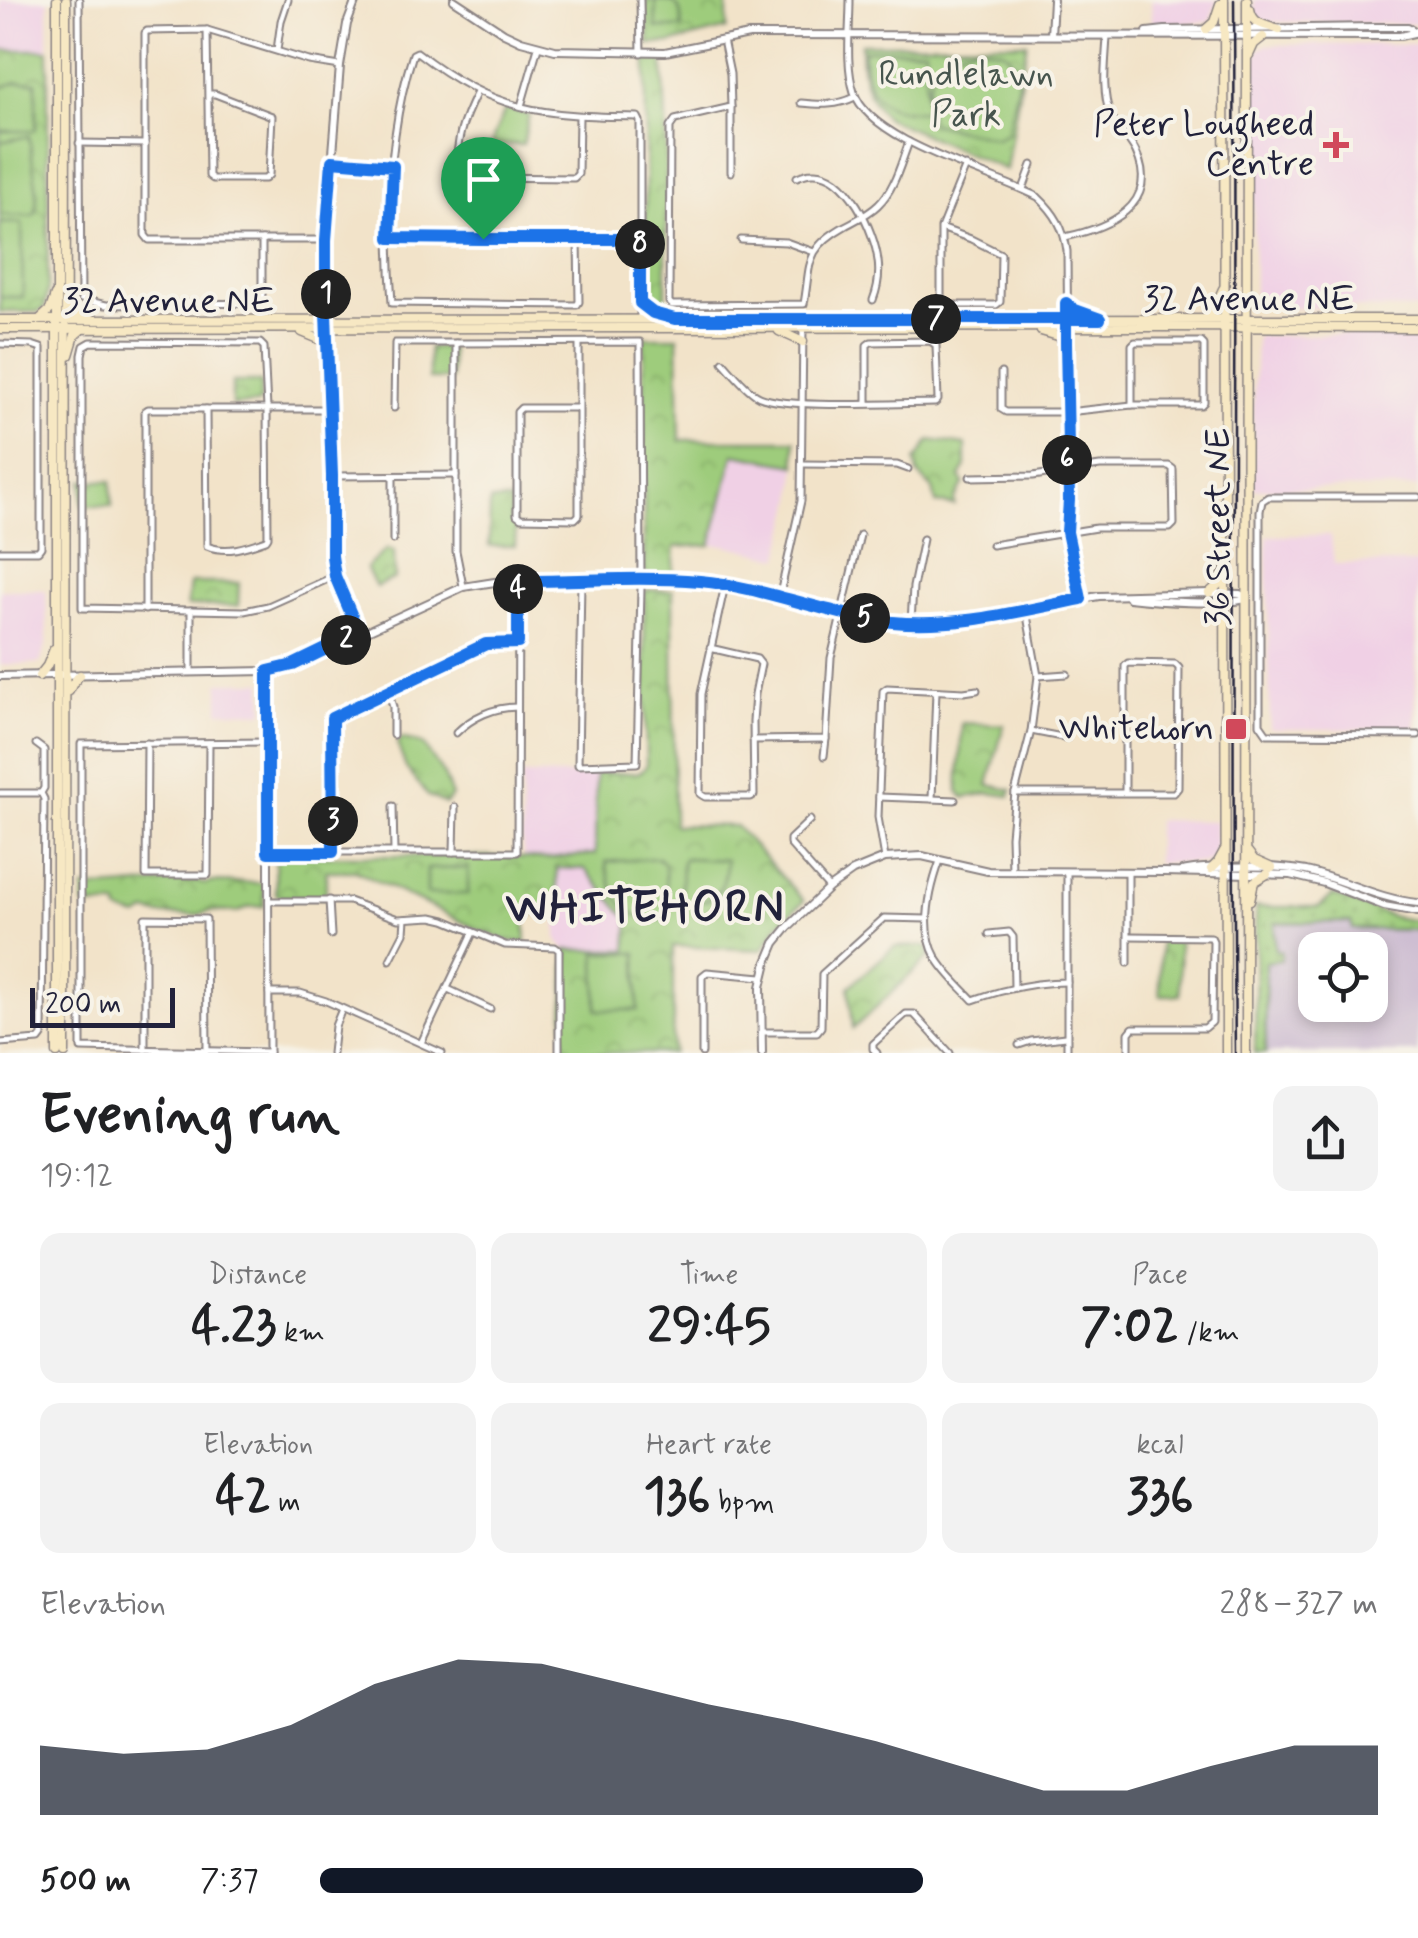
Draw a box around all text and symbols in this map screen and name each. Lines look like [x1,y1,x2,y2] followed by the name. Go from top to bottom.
[878,52,1054,138] park label: Rundlelawn Park
[1094,102,1314,188] place label: Peter Lougheed Centre
[1323,132,1349,158] marker: Peter Lougheed Centre
[441,137,526,240] pin
[456,152,511,207] icon: arrive
[615,219,665,269] pin: 8
[632,225,648,262] text: 8
[301,269,351,319] pin: 1
[320,275,332,312] text: 1
[1143,277,1355,323] street label: 32 Avenue NE
[63,279,275,325] street label: 32 Avenue NE
[911,294,961,344] pin: 7
[928,300,945,337] text: 7
[1196,428,1242,626] street label: 36 Street NE
[1042,435,1092,485] pin: 6
[1060,441,1074,478] text: 6
[493,564,543,614] pin: 4
[510,570,526,607] text: 4
[840,593,890,643] pin: 5
[857,599,873,636] text: 5
[321,615,371,665] pin: 2
[339,621,353,658] text: 2
[1058,706,1214,752] place label: Whitehorn
[1223,716,1249,742] marker: Whitehorn
[308,796,358,846] pin: 3
[327,802,339,839] text: 3
[506,879,786,938] district label: WHITEHORN
[1298,932,1388,1022] map controls
[1298,932,1388,1022] button: locate
[30,983,175,1028] scale bar
[45,987,121,1024] text: 200 m
[40,1081,340,1153] text: Evening run
[1273,1086,1378,1191] button: share
[40,1155,113,1197] text: 19:12
[209,1257,307,1294] text: Distance
[680,1257,738,1294] text: Time
[1132,1257,1188,1294] text: Pace
[191,1294,276,1360] text: 4.23
[647,1294,771,1360] text: 29:45
[1081,1294,1179,1360] text: 7:02
[276,1315,325,1352] text: km
[1179,1315,1239,1352] text: /km
[203,1427,313,1464] text: Elevation
[646,1427,772,1464] text: Heart rate
[1136,1427,1184,1464] text: kcal
[215,1464,271,1530] text: 42
[643,1464,711,1530] text: 136
[1126,1464,1194,1530] text: 336
[271,1485,301,1522] text: m
[711,1485,775,1522] text: bpm
[40,1583,166,1625] text: Elevation
[1220,1583,1378,1625] text: 288–327 m
[40,1860,131,1902] text: 500 m
[200,1860,259,1902] text: 7:37

